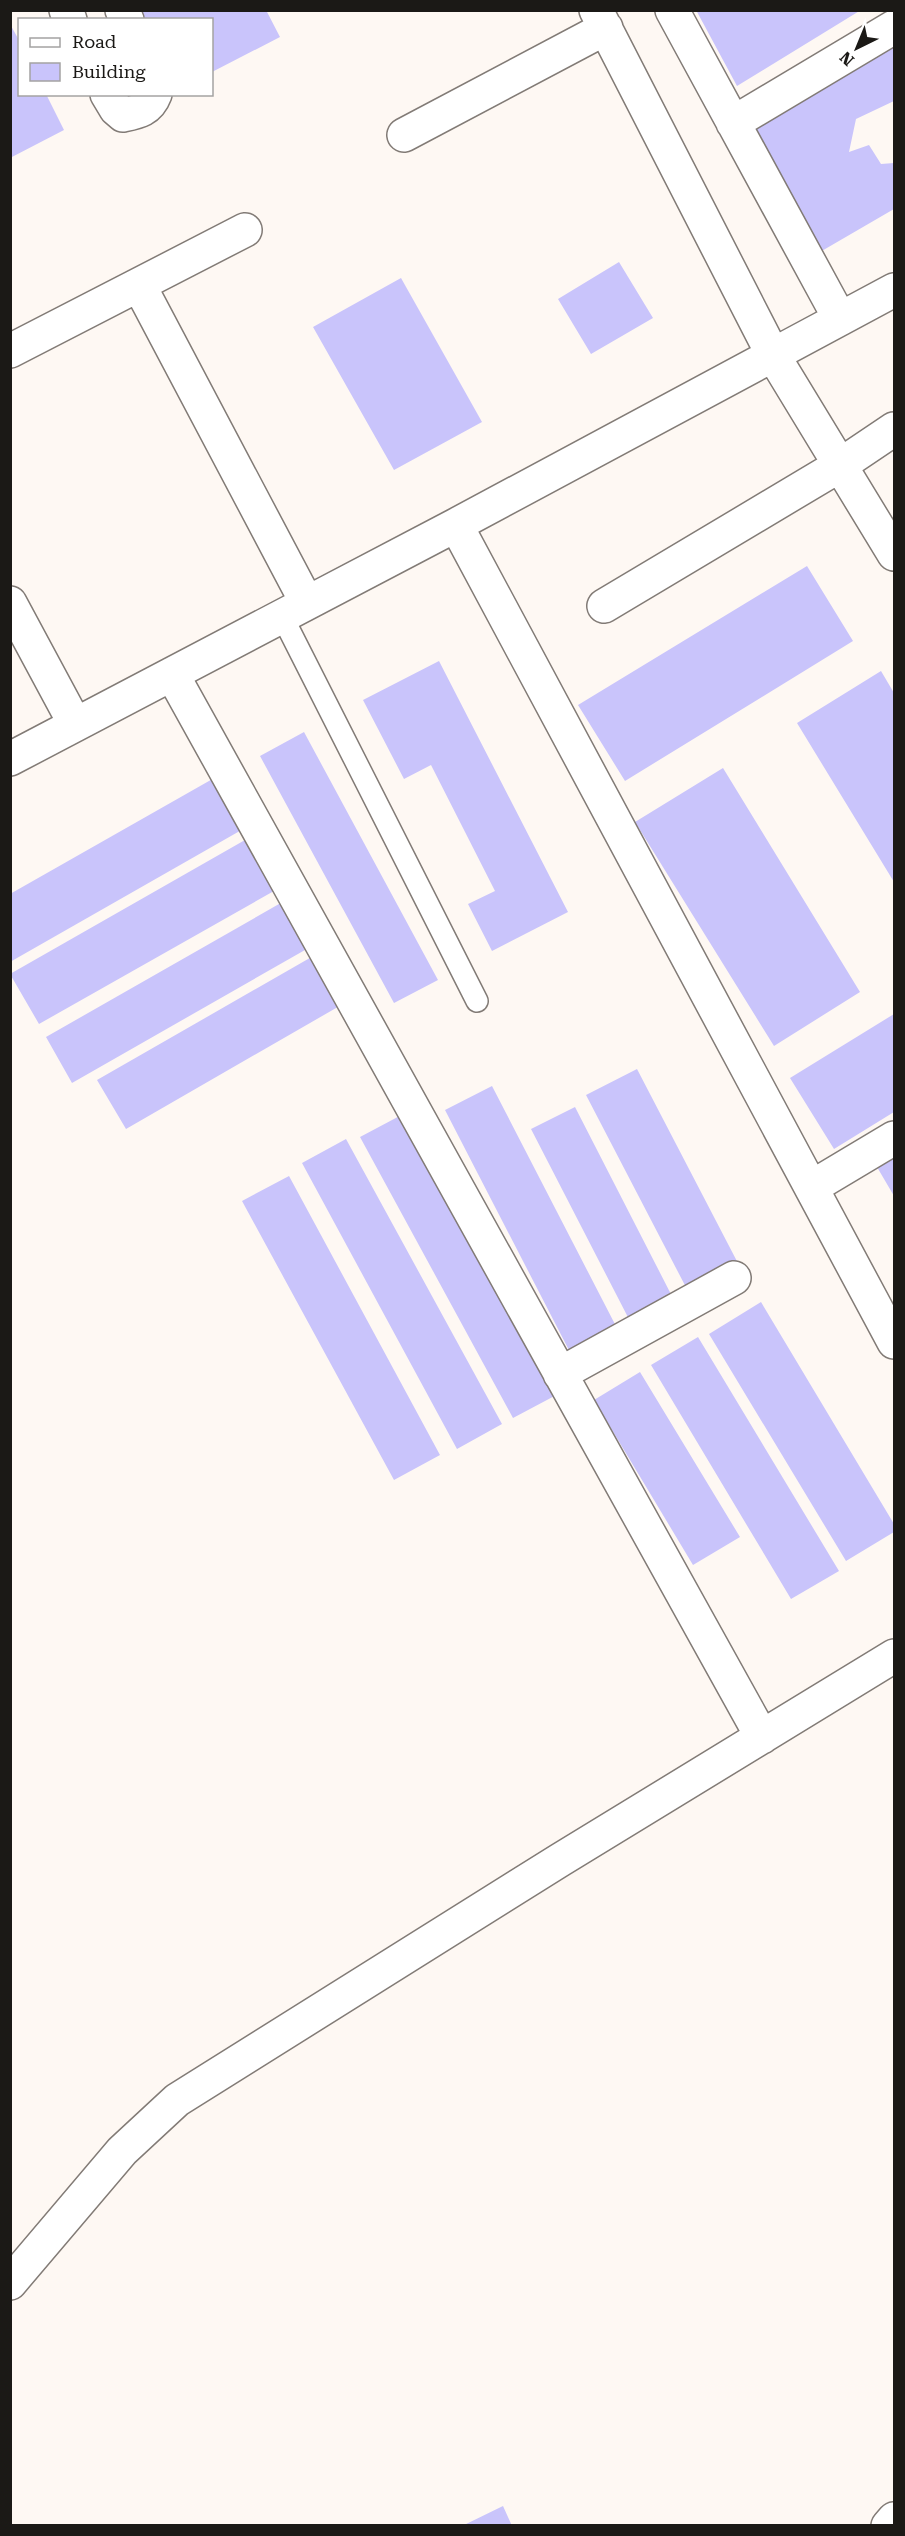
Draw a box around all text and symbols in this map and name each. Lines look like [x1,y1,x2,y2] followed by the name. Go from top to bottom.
[18,18,213,96] legend
[827,18,887,78] north arrow
[72,31,117,52] text: Road
[836,47,858,70] text: N
[72,61,146,82] text: Building

